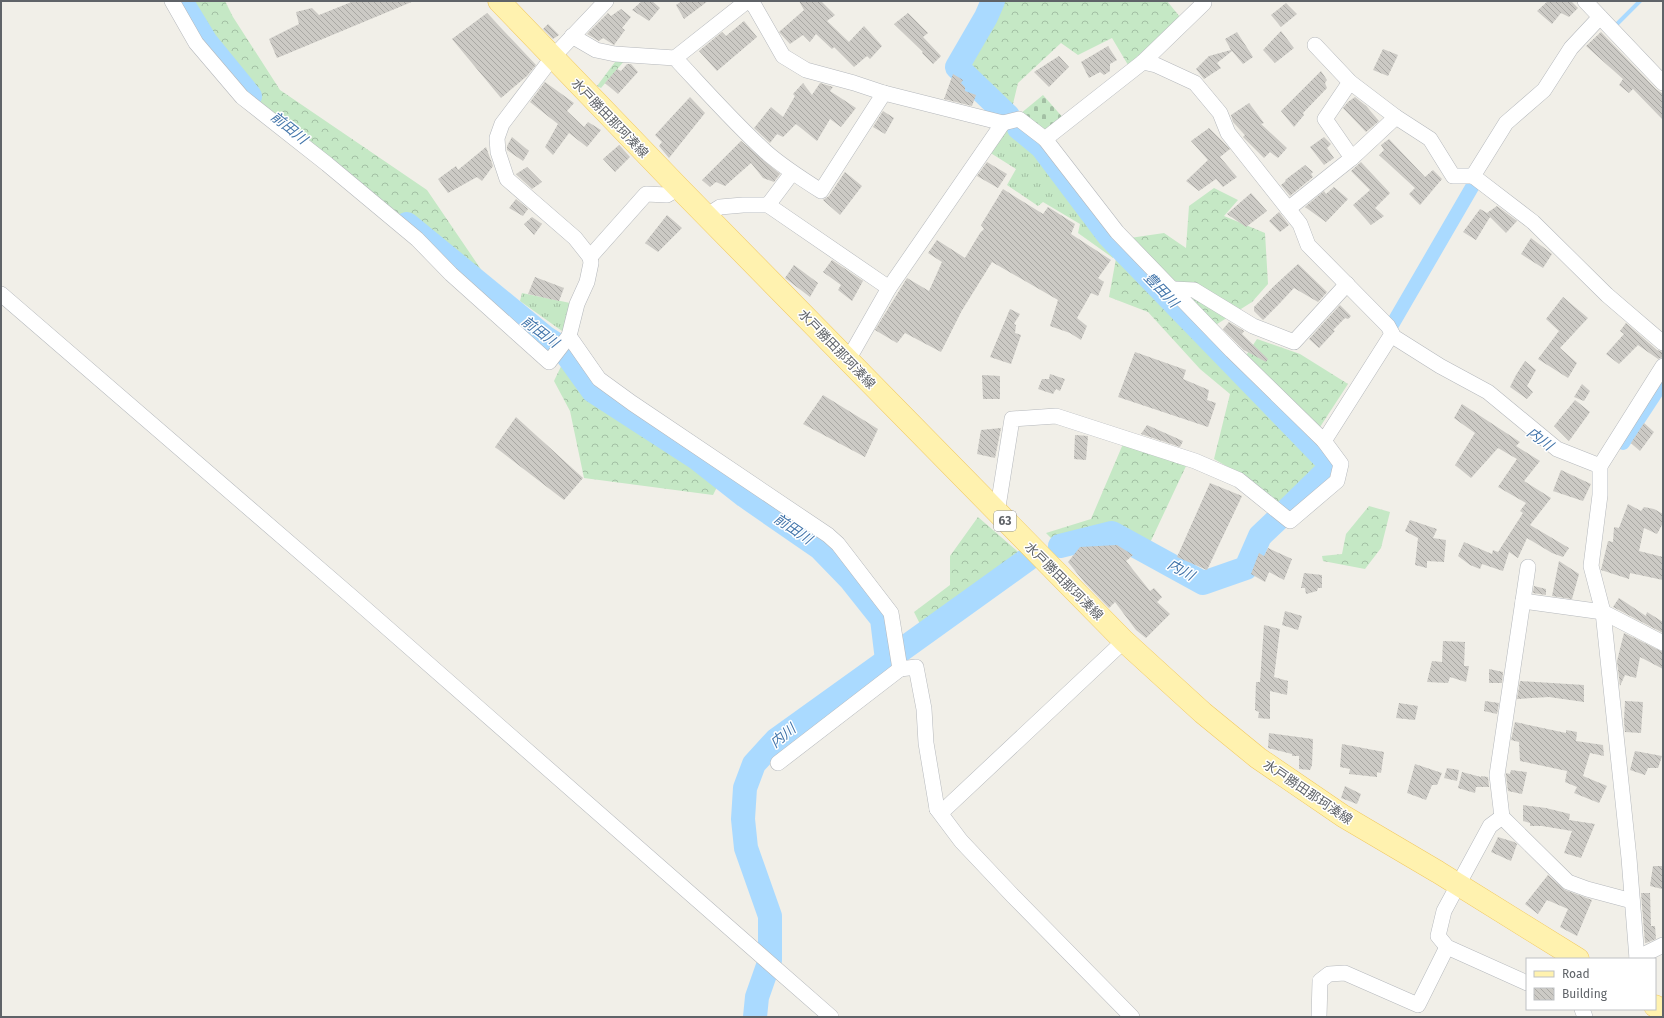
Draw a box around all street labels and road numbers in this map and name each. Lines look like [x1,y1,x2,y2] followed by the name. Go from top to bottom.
[568,75,652,161] street label: 水戸勝田那珂湊線
[795,306,879,392] street label: 水戸勝田那珂湊線
[994,511,1016,531] road number: 63
[1022,539,1106,623] street label: 水戸勝田那珂湊線
[1261,757,1355,827] street label: 水戸勝田那珂湊線

